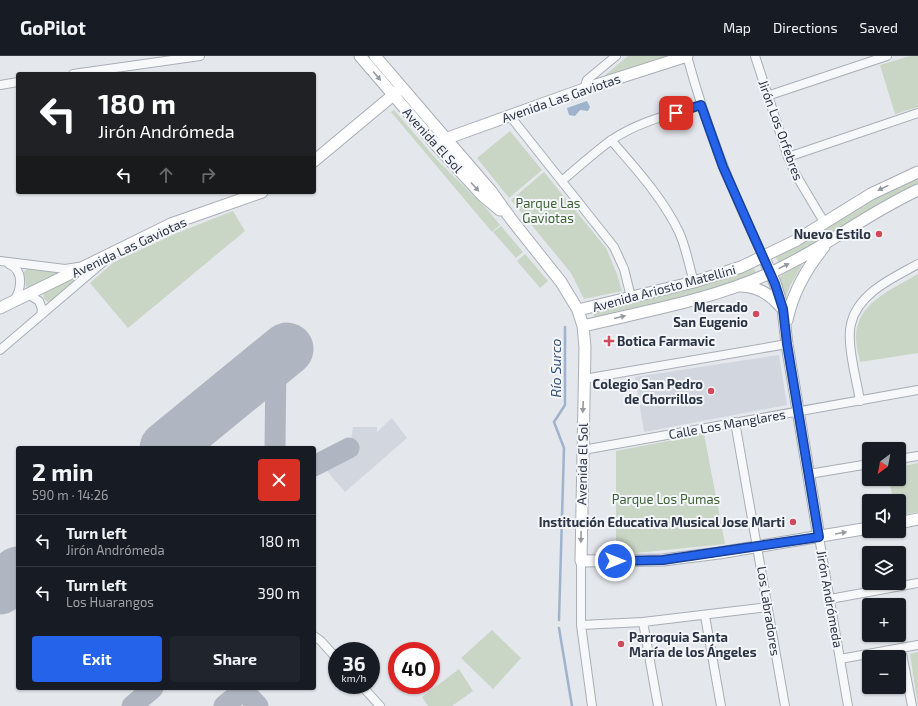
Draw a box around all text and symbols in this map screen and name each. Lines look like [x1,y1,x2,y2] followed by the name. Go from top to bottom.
[20,16,86,39] text: GoPilot
[723,19,751,36] text: Map
[773,19,838,36] text: Directions
[860,19,898,36] text: Saved
[372,70,381,81] one-way arrow
[499,70,623,126] street label: Avenida Las Gaviotas
[755,78,807,182] street label: Jirón Los Orfebres
[98,86,176,120] text: 180 m
[32,88,84,140] icon: left
[659,96,693,130] pin
[665,102,687,124] icon: arrive
[400,104,467,176] street label: Avenida El Sol
[98,120,235,142] text: Jirón Andrómeda
[113,164,135,186] icon: left
[155,164,177,186] icon: ahead
[197,164,219,186] icon: right
[470,182,480,192] one-way arrow
[877,185,888,191] one-way arrow
[516,195,580,226] park label: Parque Las Gaviotas
[69,213,189,281] street label: Avenida Las Gaviotas
[794,226,871,242] place label: Nuevo Estilo
[874,229,884,239] marker: Nuevo Estilo
[591,261,737,315] street label: Avenida Ariosto Matellini
[779,263,790,269] one-way arrow
[673,299,748,330] place label: Mercado San Eugenio
[751,309,761,319] marker: Mercado San Eugenio
[615,314,627,320] one-way arrow
[617,333,715,349] place label: Botica Farmavic
[604,336,614,346] marker: Botica Farmavic
[547,338,564,397] water label: Río Surco
[593,376,703,407] place label: Colegio San Pedro de Chorrillos
[706,386,716,396] marker: Colegio San Pedro de Chorrillos
[580,401,586,414] one-way arrow
[667,406,787,442] street label: Calle Los Manglares
[573,423,591,505] street label: Avenida El Sol
[862,442,906,486] north arrow
[862,442,906,694] map controls
[32,457,93,486] text: 2 min
[258,459,300,501] button: close
[32,487,108,503] text: 590 m · 14:26
[612,491,720,507] park label: Parque Los Pumas
[862,494,906,538] button: sound
[539,514,785,530] place label: Institución Educativa Musical Jose Marti
[788,517,798,527] marker: Institución Educativa Musical Jose Marti
[66,524,127,542] text: Turn left
[835,529,847,535] one-way arrow
[32,530,54,552] icon: left
[578,531,584,544] one-way arrow
[259,532,300,550] text: 180 m
[594,540,636,582] position arrow
[66,542,165,558] text: Jirón Andrómeda
[862,546,906,590] button: layers
[814,549,846,649] street label: Jirón Andrómeda
[754,565,784,657] street label: Los Labradores
[66,576,127,594] text: Turn left
[32,582,54,604] icon: left
[258,584,300,602] text: 390 m
[66,594,154,610] text: Los Huarangos
[862,598,906,642] button: +
[629,629,757,660] place label: Parroquia Santa María de los Ángeles
[32,636,162,682] button: Exit
[170,636,300,682] button: Share
[616,639,626,649] marker: Parroquia Santa María de los Ángeles
[388,642,440,694] speed limit sign: 40
[862,650,906,694] button: −
[342,651,366,675] text: 36
[342,672,366,684] text: km/h

